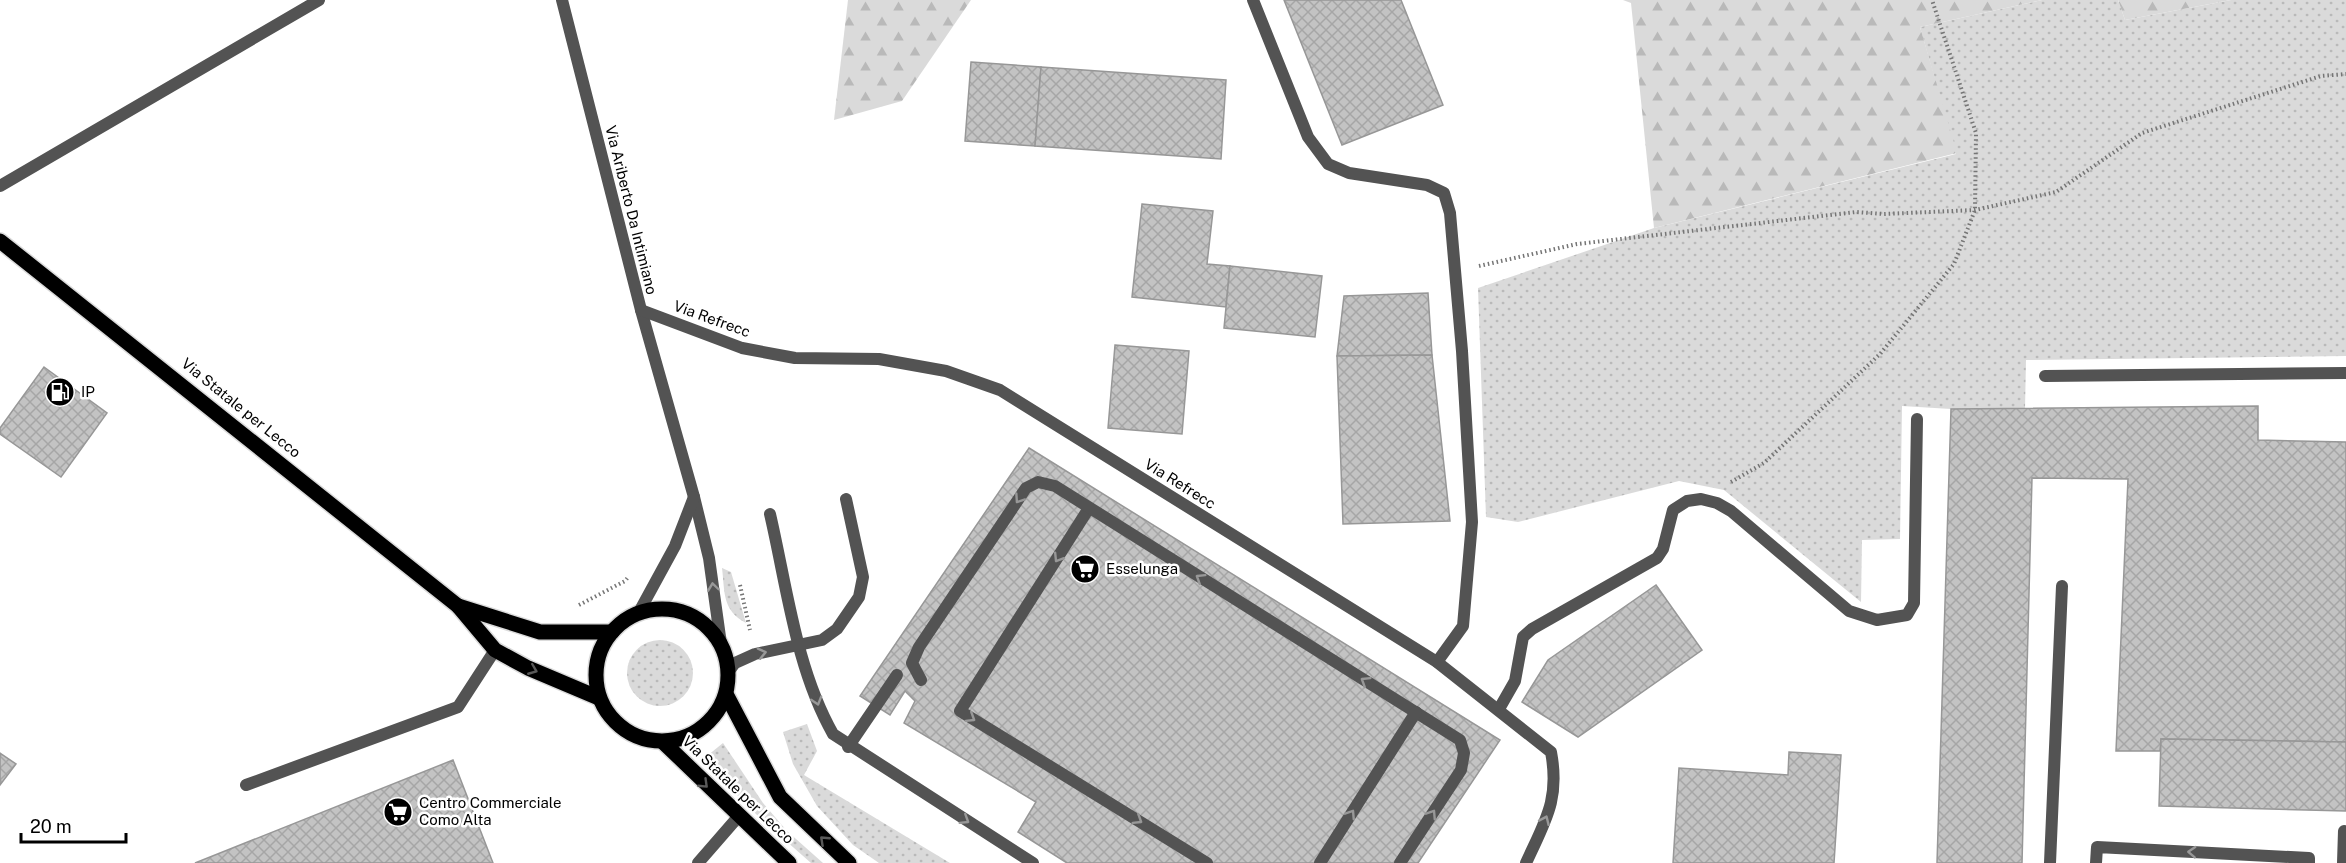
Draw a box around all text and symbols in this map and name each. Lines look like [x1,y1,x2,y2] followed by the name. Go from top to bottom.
[602,124,661,296] street label: Via Ariberto Da Intimiano
[672,297,753,340] street label: Via Refrecc
[178,354,304,461] street label: Via Statale per Lecco
[44,376,76,408] fuel station icon: IP
[81,383,95,400] place label: IP
[1142,455,1219,512] street label: Via Refrecc
[1015,493,1026,504] one-way arrow
[1054,551,1065,562] one-way arrow
[1069,553,1101,585] supermarket icon: Esselunga
[1106,560,1178,577] place label: Esselunga
[1196,573,1206,585] one-way arrow
[707,582,719,591] one-way arrow
[757,647,767,660] one-way arrow
[527,663,538,675] one-way arrow
[1361,676,1371,688] one-way arrow
[810,695,822,706] one-way arrow
[965,710,976,721] one-way arrow
[679,732,797,847] street label: Via Statale per Lecco
[697,777,707,788] one-way arrow
[419,794,561,828] place label: Centro Commerciale Como Alta
[382,796,414,828] supermarket icon: Centro Commerciale Como Alta
[21,806,126,844] scale bar
[1344,810,1356,820] one-way arrow
[1425,810,1436,821] one-way arrow
[1131,812,1142,823] one-way arrow
[959,813,969,825] one-way arrow
[30,816,72,837] text: 20 m
[1538,816,1550,827] one-way arrow
[820,836,831,847] one-way arrow
[2188,845,2197,858] one-way arrow

